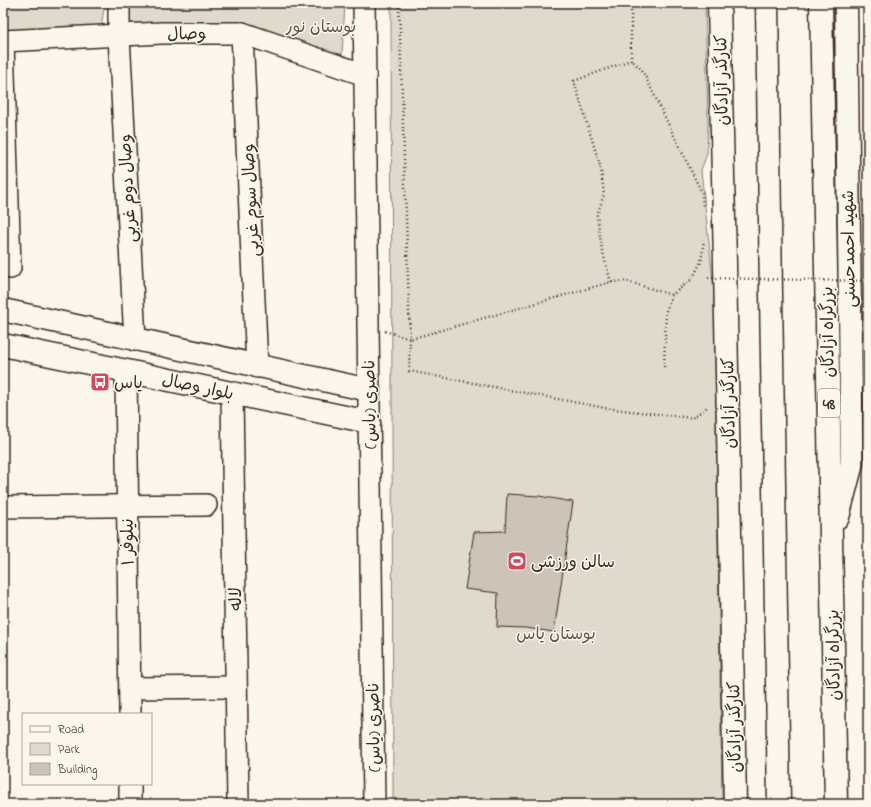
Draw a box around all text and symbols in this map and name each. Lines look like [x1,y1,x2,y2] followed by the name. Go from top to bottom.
[285,15,356,40] park label: بوستان نور
[167,22,207,47] street label: وصال
[709,34,736,126] street label: کنارگذر آزادگان
[113,133,144,243] street label: وصال دوم غربی
[236,142,267,257] street label: وصال سوم غربی
[836,190,863,308] street label: شهید احمدحسنی
[815,286,842,378] street label: بزرگراه آزادگان
[716,357,743,449] street label: کنارگذر آزادگان
[357,359,384,449] street label: ناصری (یاس)
[160,368,236,407] street label: بلوار وصال
[89,371,111,393] bus stop icon: یاس
[114,371,143,396] place label: یاس
[818,389,840,417] road number: 48
[116,518,141,566] street label: نیلوفر ۱
[506,550,528,572] sports icon: سالن ورزشی
[531,550,615,575] place label: سالن ورزشی
[224,587,249,611] street label: لاله
[821,609,848,701] street label: بزرگراه آزادگان
[516,622,596,647] park label: بوستان یاس
[722,681,749,773] street label: کنارگذر آزادگان
[361,682,388,772] street label: ناصری (یاس)
[22,713,152,785] legend
[58,721,84,739] text: Road
[58,741,80,759] text: Park
[57,761,97,780] text: Building

